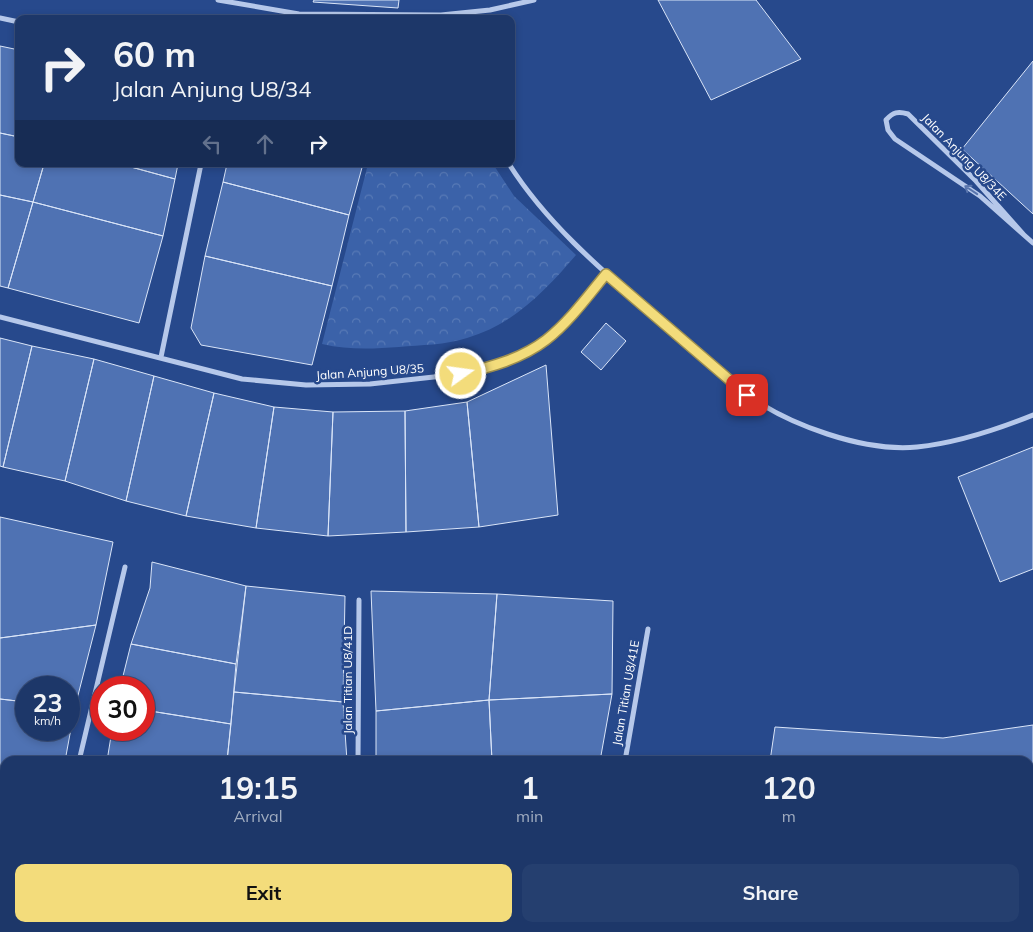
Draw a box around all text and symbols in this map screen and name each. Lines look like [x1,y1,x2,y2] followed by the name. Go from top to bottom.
[113,32,196,76] text: 60 m
[30,35,95,100] icon: right
[113,75,311,103] text: Jalan Anjung U8/34
[919,110,1010,203] street label: Jalan Anjung U8/34E
[198,130,226,158] icon: left
[251,130,279,158] icon: ahead
[304,130,332,158] icon: right
[964,185,978,195] one-way arrow
[434,347,486,399] position arrow
[315,360,424,383] street label: Jalan Anjung U8/35
[726,374,768,416] pin
[733,381,761,409] icon: arrive
[340,626,355,734] street label: Jalan Titian U8/41D
[609,639,642,747] street label: Jalan Titian U8/41E
[90,676,155,741] speed limit sign: 30
[32,687,63,718] text: 23
[34,713,61,728] text: km/h
[218,769,298,807] text: 19:15
[521,769,539,807] text: 1
[762,769,816,807] text: 120
[234,806,283,826] text: Arrival
[516,806,543,826] text: min
[782,806,796,826] text: m
[15,864,512,922] button: Exit
[522,864,1019,922] button: Share

